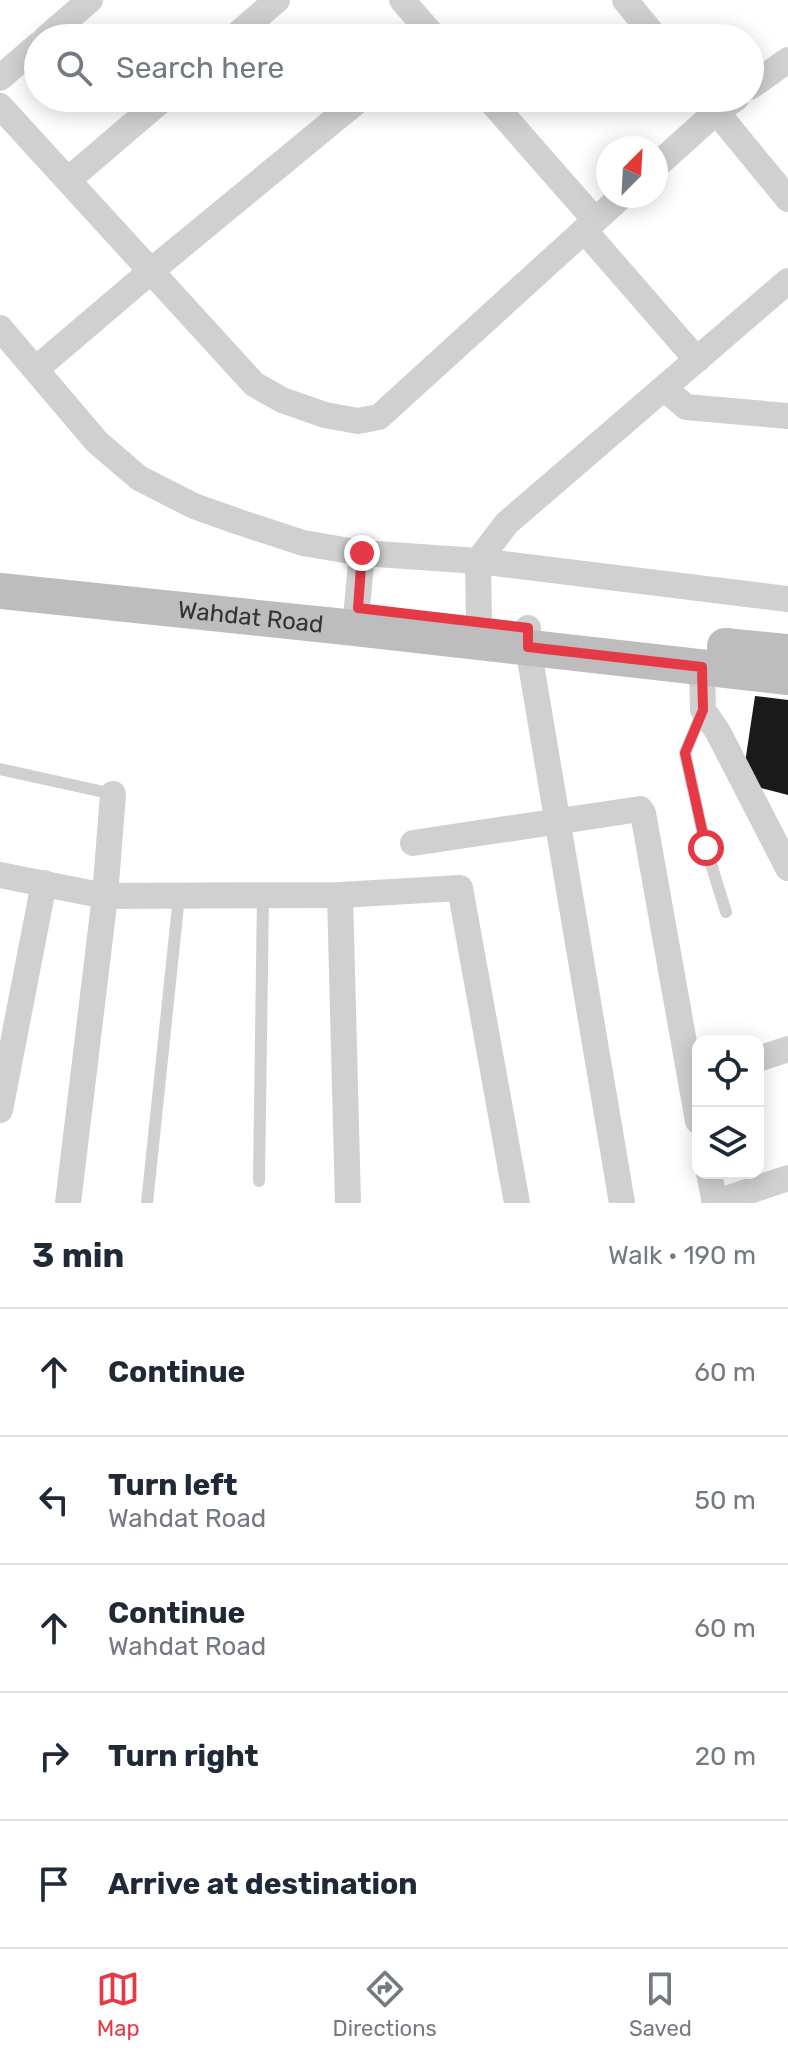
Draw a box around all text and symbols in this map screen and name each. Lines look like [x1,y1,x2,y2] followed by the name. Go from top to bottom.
[24,24,764,112] search box
[52,46,96,90] icon: search
[116,50,284,86] text: Search here
[596,136,668,208] north arrow
[344,535,380,571] route end
[176,596,325,639] street label: Wahdat Road
[688,830,724,866] route start
[692,1035,764,1179] map controls
[692,1035,764,1107] button: locate
[692,1107,764,1179] button: layers
[32,1235,124,1276] text: 3 min
[608,1240,756,1271] text: Walk · 190 m
[32,1350,76,1394] icon: ahead
[108,1354,245,1390] text: Continue
[694,1357,756,1388] text: 60 m
[108,1467,238,1503] text: Turn left
[32,1478,76,1522] icon: left
[695,1485,756,1516] text: 50 m
[108,1503,266,1534] text: Wahdat Road
[108,1595,245,1631] text: Continue
[32,1606,76,1650] icon: ahead
[694,1613,756,1644] text: 60 m
[108,1631,266,1662] text: Wahdat Road
[32,1734,76,1778] icon: right
[108,1738,259,1774] text: Turn right
[695,1741,756,1772] text: 20 m
[32,1862,76,1906] icon: arrive
[108,1866,418,1902] text: Arrive at destination
[96,1967,140,2042] tab: Map
[332,1967,437,2042] tab: Directions
[629,1967,692,2042] tab: Saved

